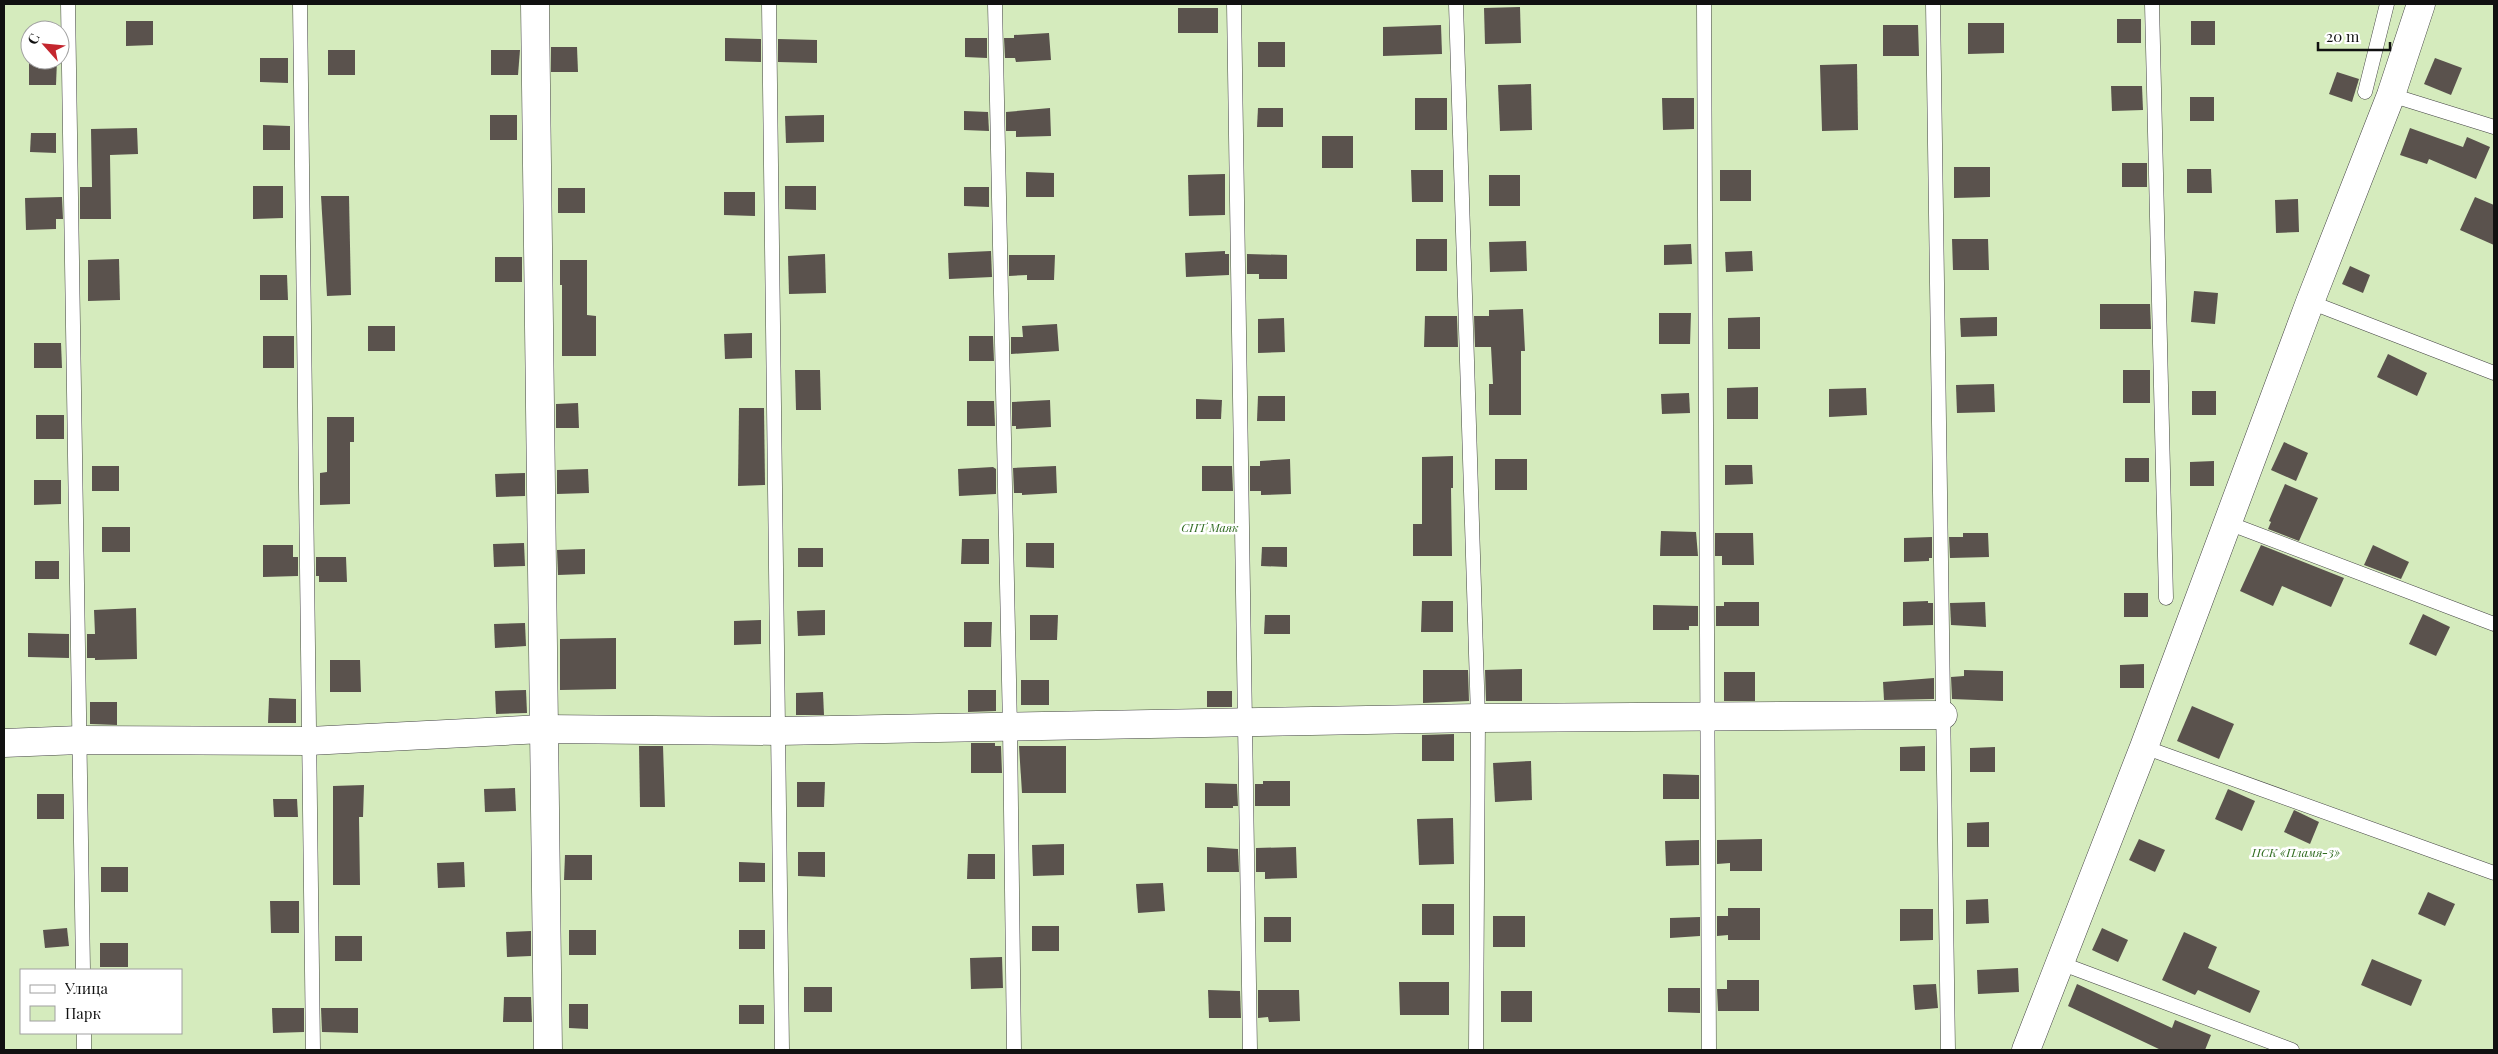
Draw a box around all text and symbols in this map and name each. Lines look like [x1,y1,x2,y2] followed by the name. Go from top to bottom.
[20,20,70,70] north arrow
[2318,20,2390,52] scale bar
[2326,26,2360,46] text: 20 m
[22,30,44,48] text: С
[1181,519,1239,535] park label: СНТ Маяк
[2251,844,2340,860] park label: НСК «Пламя-3»
[20,969,182,1034] legend
[64,978,108,998] text: Улица
[65,1003,101,1023] text: Парк

